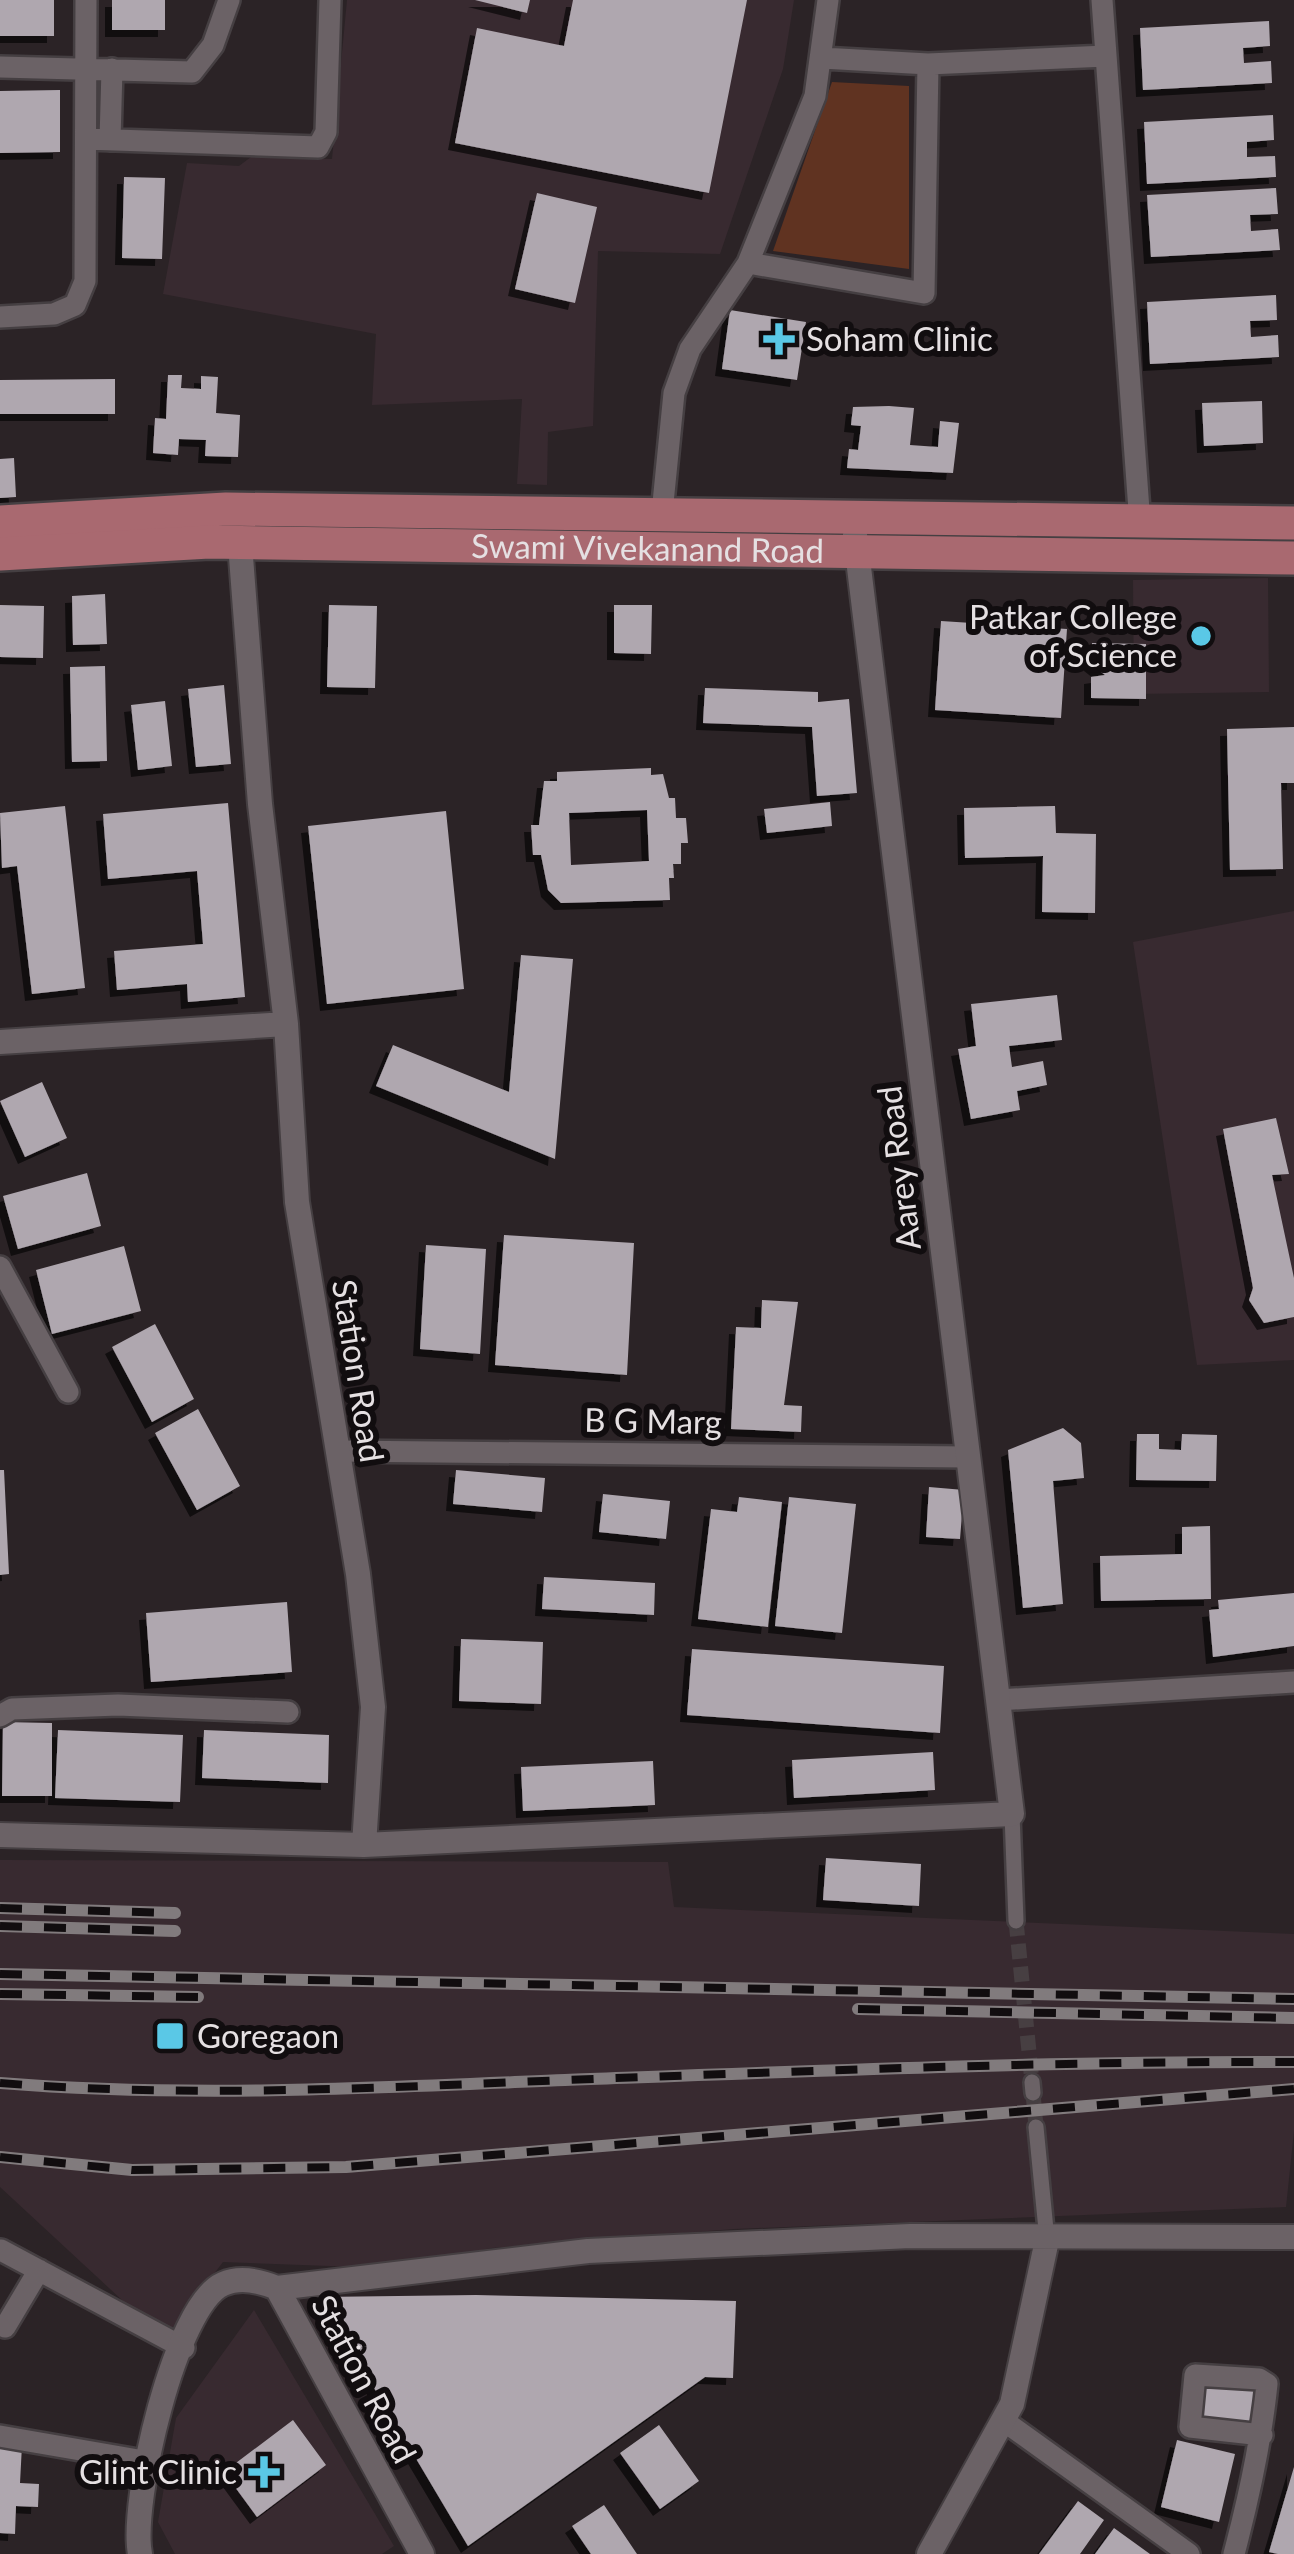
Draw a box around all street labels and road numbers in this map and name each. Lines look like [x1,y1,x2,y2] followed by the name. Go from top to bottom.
[471,525,824,570] street label: Swami Vivekanand Road
[868,1084,928,1252] street label: Aarey Road
[325,1277,393,1465] street label: Station Road
[584,1399,722,1441] street label: B G Marg
[304,2288,426,2469] street label: Station Road

